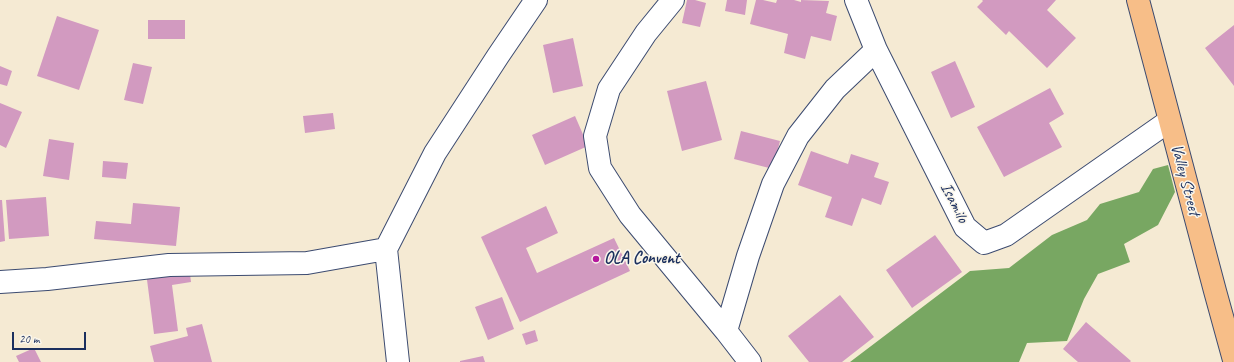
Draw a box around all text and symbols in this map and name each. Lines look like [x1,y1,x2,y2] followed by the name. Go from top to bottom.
[1166,142,1204,218] street label: Valley Street
[935,180,973,226] street label: Isamilo
[604,249,680,269] place label: OLA Convent
[591,254,601,264] marker: OLA Convent
[14,324,88,350] scale bar
[19,331,39,347] text: 20 m

